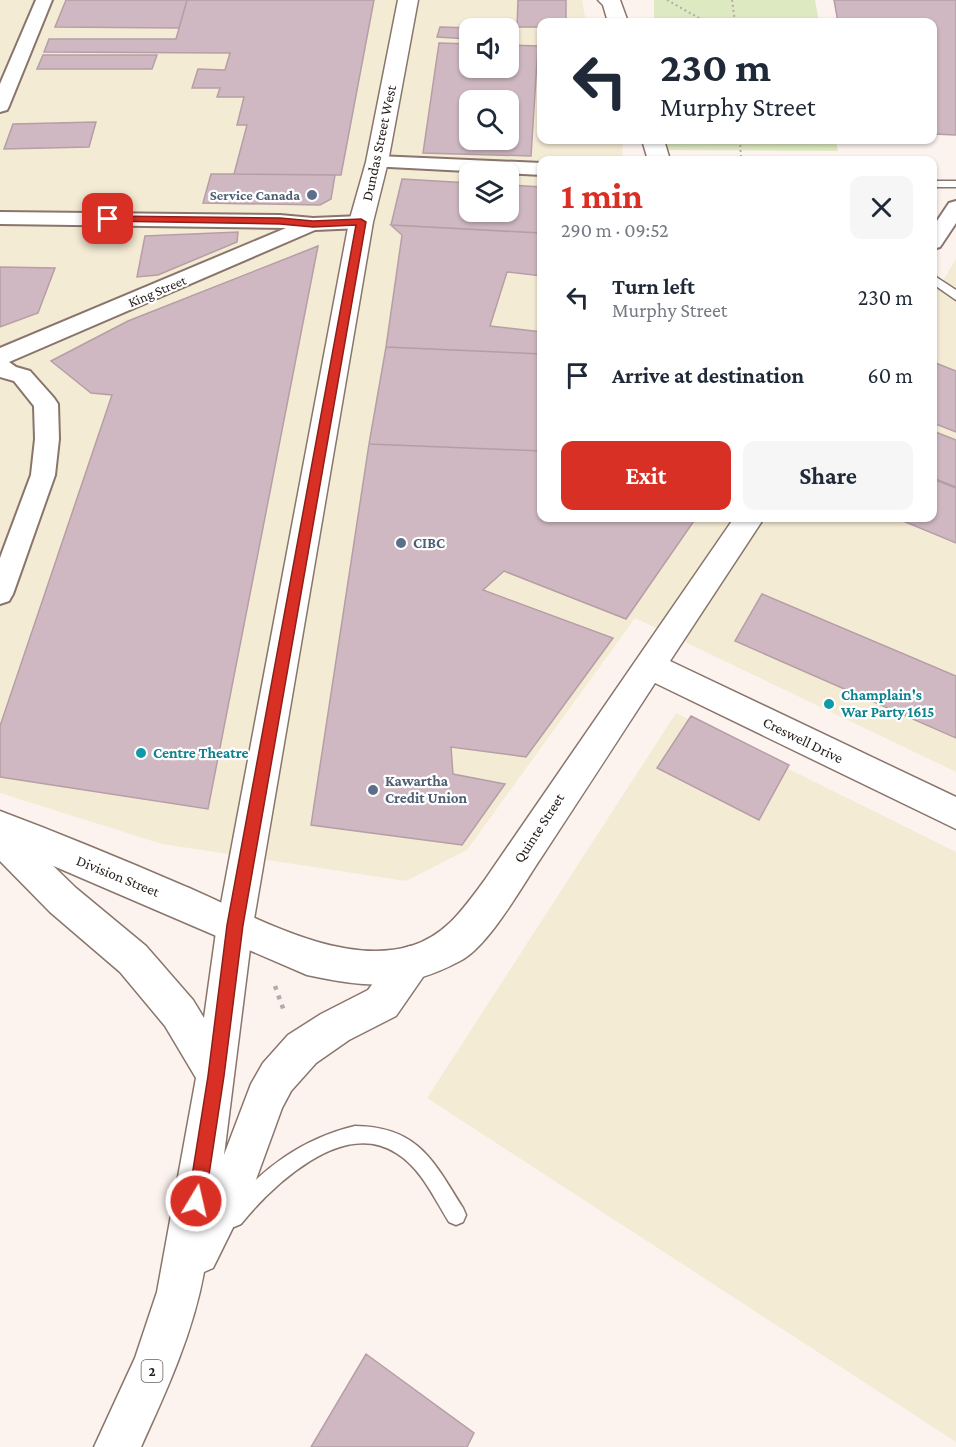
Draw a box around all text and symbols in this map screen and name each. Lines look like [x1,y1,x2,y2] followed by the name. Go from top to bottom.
[459,18,519,222] map controls
[459,18,519,78] button: sound
[561,42,639,120] icon: left
[660,43,771,90] text: 230 m
[359,83,399,202] street label: Dundas Street West
[459,90,519,150] button: search
[660,92,816,122] text: Murphy Street
[459,162,519,222] button: layers
[561,176,643,216] text: 1 min
[850,176,913,239] button: close
[210,187,300,203] place label: Service Canada
[305,188,319,202] marker: Service Canada
[82,193,133,244] pin
[91,202,124,235] icon: arrive
[561,219,669,241] text: 290 m · 09:52
[126,271,189,310] street label: King Street
[612,274,695,299] text: Turn left
[561,281,594,314] icon: left
[858,285,913,310] text: 230 m
[612,299,727,321] text: Murphy Street
[561,359,594,392] icon: arrive
[612,363,804,388] text: Arrive at destination
[868,363,913,388] text: 60 m
[561,441,731,510] button: Exit
[743,441,913,510] button: Share
[413,535,445,551] place label: CIBC
[394,536,408,550] marker: CIBC
[840,687,934,720] place label: Champlain's War Party 1615
[822,697,836,711] marker: Champlain's War Party 1615
[760,714,846,766] street label: Creswell Drive
[153,745,248,761] place label: Centre Theatre
[134,746,148,760] marker: Centre Theatre
[385,773,468,806] place label: Kawartha Credit Union
[366,783,380,797] marker: Kawartha Credit Union
[511,789,568,866] street label: Quinte Street
[74,852,163,900] street label: Division Street
[164,1169,228,1233] position arrow
[142,1360,162,1382] road number: 2

